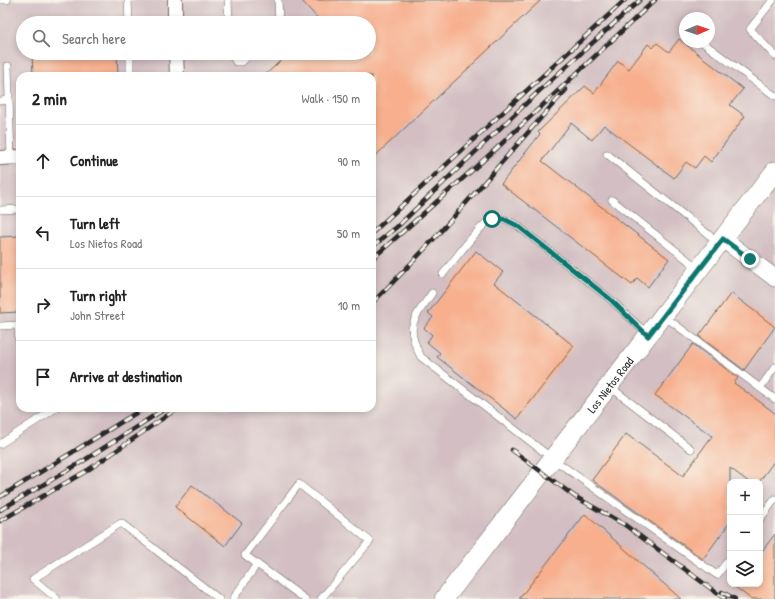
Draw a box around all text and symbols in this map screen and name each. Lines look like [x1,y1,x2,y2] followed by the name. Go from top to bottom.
[679,12,715,48] north arrow
[16,16,376,60] search box
[30,27,52,49] icon: search
[62,28,126,49] text: Search here
[32,87,67,110] text: 2 min
[302,89,360,107] text: Walk · 150 m
[32,150,54,172] icon: ahead
[70,150,118,171] text: Continue
[338,152,360,170] text: 90 m
[483,210,501,228] route start
[70,213,120,234] text: Turn left
[32,222,54,244] icon: left
[337,224,360,242] text: 50 m
[70,234,142,252] text: Los Nietos Road
[741,250,759,268] route end
[70,285,126,306] text: Turn right
[32,294,54,316] icon: right
[338,296,360,314] text: 10 m
[70,306,125,324] text: John Street
[583,353,637,416] street label: Los Nietos Road
[32,366,54,388] icon: arrive
[70,366,182,387] text: Arrive at destination
[727,479,763,587] map controls
[727,479,763,515] button: +
[727,515,763,551] button: −
[727,551,763,587] button: layers

